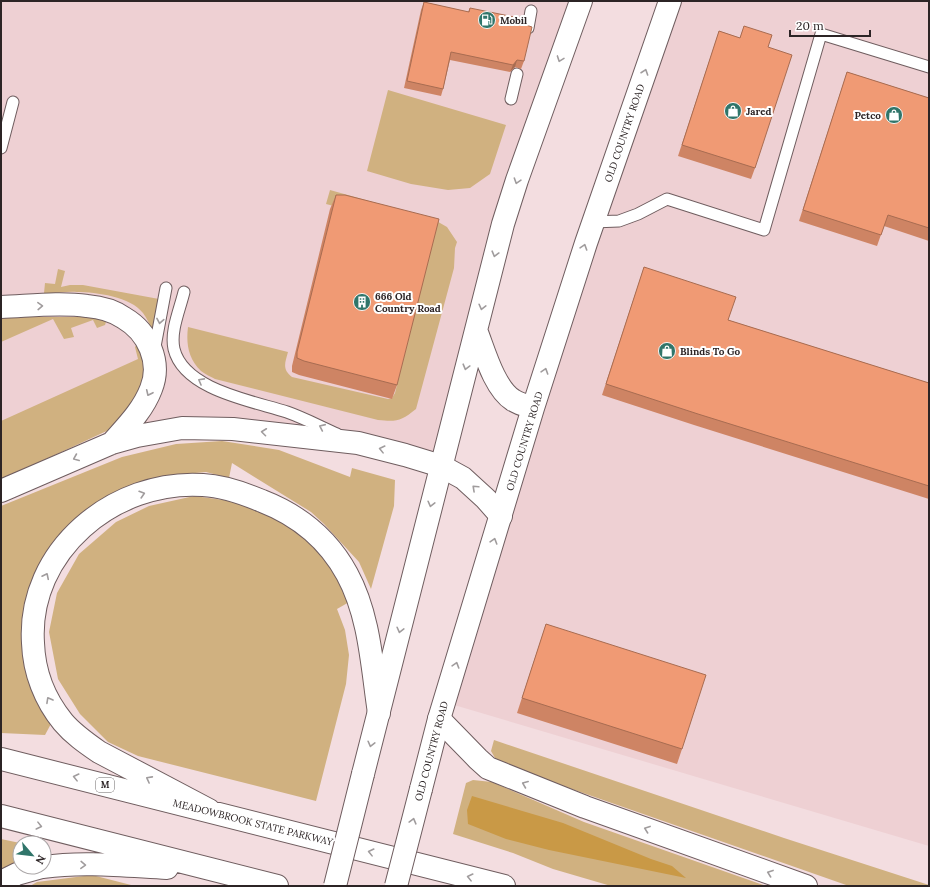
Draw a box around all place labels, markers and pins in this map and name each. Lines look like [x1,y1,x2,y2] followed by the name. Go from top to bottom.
[477,10,497,30] fuel station icon: Mobil
[500,14,527,27] place label: Mobil
[723,101,743,121] shop icon: Jared
[746,105,772,118] place label: Jared
[884,105,904,125] shop icon: Petco
[854,109,881,122] place label: Petco
[375,290,441,315] place label: 666 Old Country Road
[352,292,372,312] building icon: 666 Old Country Road
[657,341,677,361] shop icon: Blinds To Go
[680,345,741,358] place label: Blinds To Go

